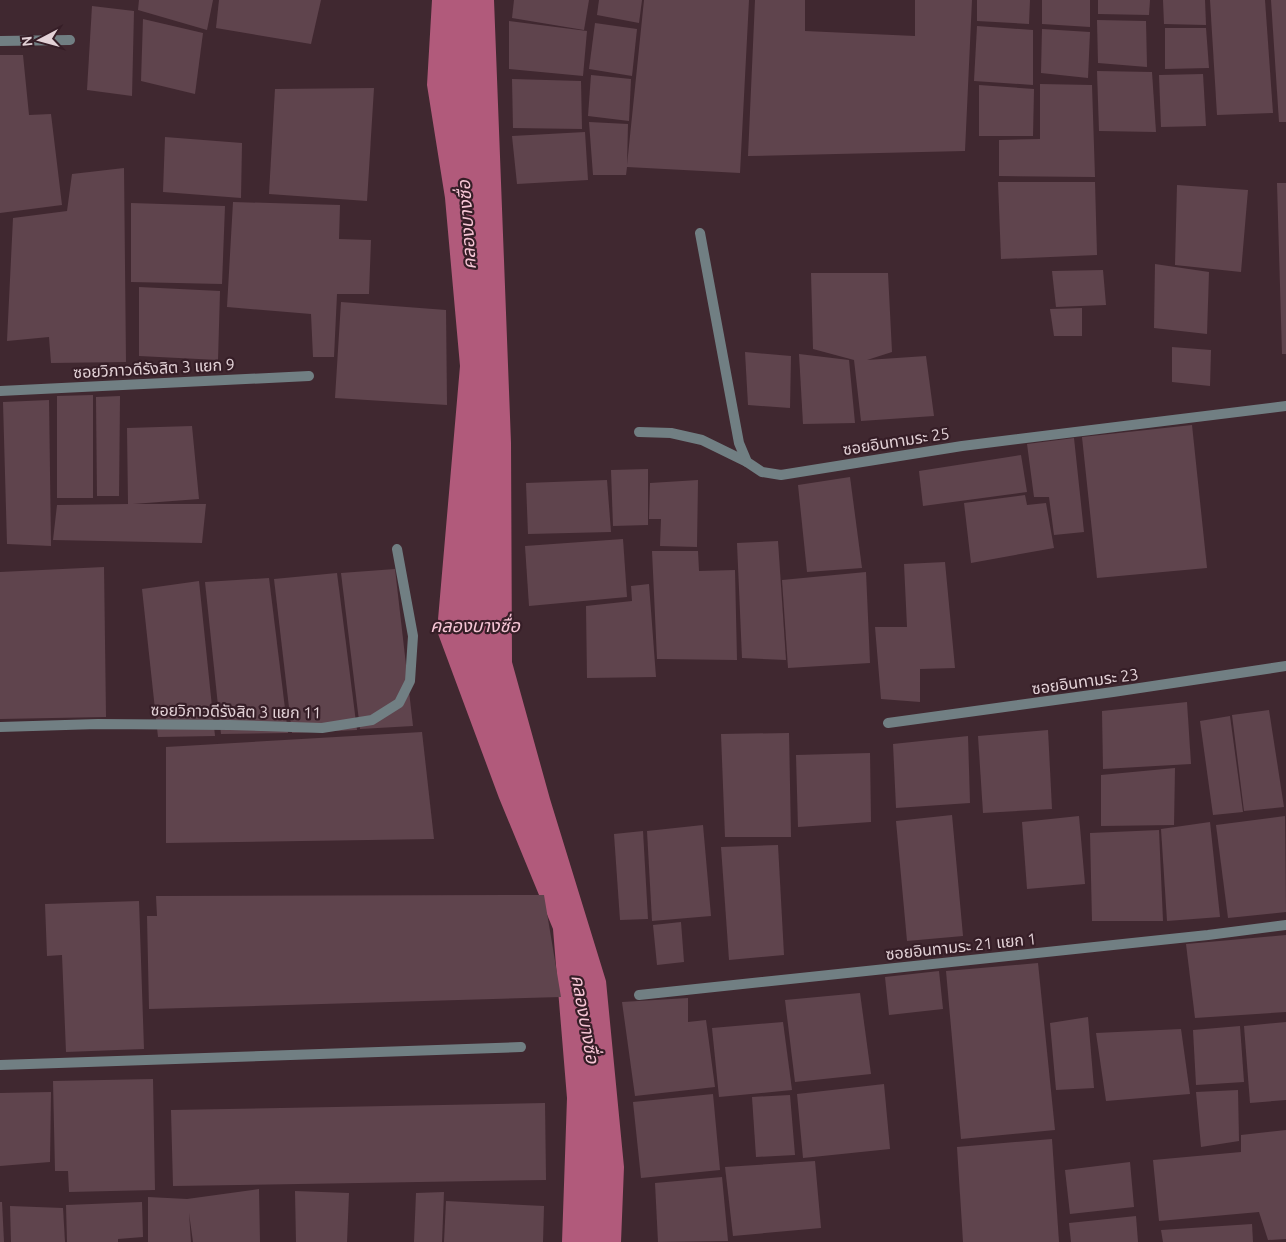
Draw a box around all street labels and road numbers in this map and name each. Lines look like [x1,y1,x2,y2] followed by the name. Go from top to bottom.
[73,355,235,381] street label: ซอยวิภาวดีรังสิต 3 แยก 9
[841,424,951,458] street label: ซอยอินทามระ 25
[1030,665,1140,697] street label: ซอยอินทามระ 23
[150,701,322,721] street label: ซอยวิภาวดีรังสิต 3 แยก 11
[885,929,1037,963] street label: ซอยอินทามระ 21 แยก 1

